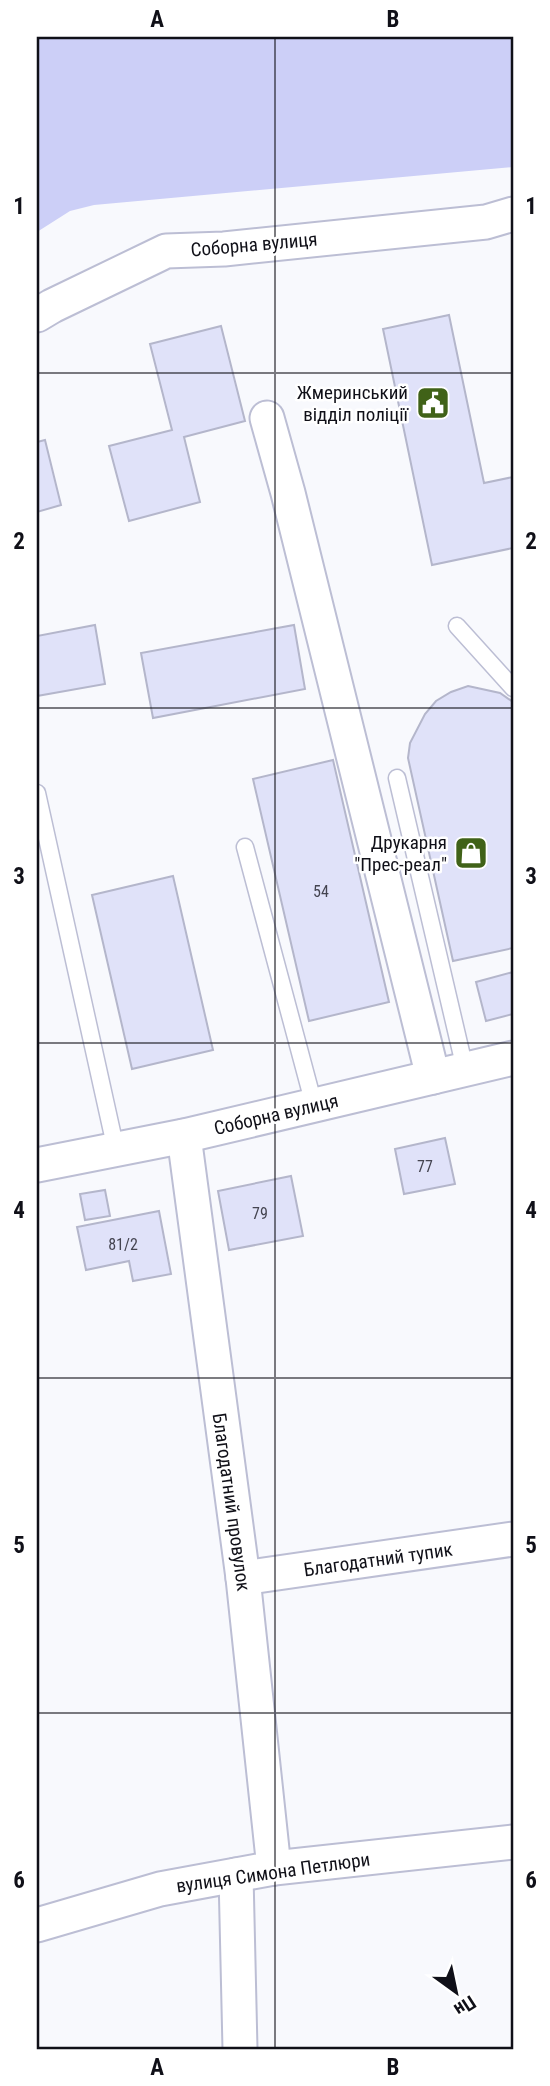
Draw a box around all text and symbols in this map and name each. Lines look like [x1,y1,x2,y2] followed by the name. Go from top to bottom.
[150,6,164,33] text: A
[387,6,399,33] text: B
[13,193,25,220] text: 1
[525,193,537,220] text: 1
[190,227,318,261] street label: Соборна вулиця
[297,381,410,426] place label: Жмеринський відділ поліції
[414,384,452,422] public building icon: Жмеринський відділ поліції
[13,528,25,555] text: 2
[525,528,537,555] text: 2
[354,831,447,876] place label: Друкарня "Прес-реал"
[452,834,490,872] shop icon: Друкарня "Прес-реал"
[13,863,25,890] text: 3
[525,863,537,890] text: 3
[313,882,329,901] house number: 54
[212,1089,341,1140] street label: Соборна вулиця
[417,1157,433,1176] house number: 77
[13,1197,25,1224] text: 4
[525,1197,537,1224] text: 4
[252,1204,268,1223] house number: 79
[108,1235,138,1254] house number: 81/2
[208,1412,255,1593] street label: Благодатний провулок
[13,1532,25,1559] text: 5
[525,1532,537,1559] text: 5
[302,1538,454,1581] street label: Благодатний тупик
[175,1848,371,1897] street label: вулиця Симона Петлюри
[13,1867,25,1894] text: 6
[525,1867,537,1894] text: 6
[420,1956,490,2026] north arrow
[450,1990,480,2021] text: Пн
[150,2054,164,2081] text: A
[387,2054,399,2081] text: B

